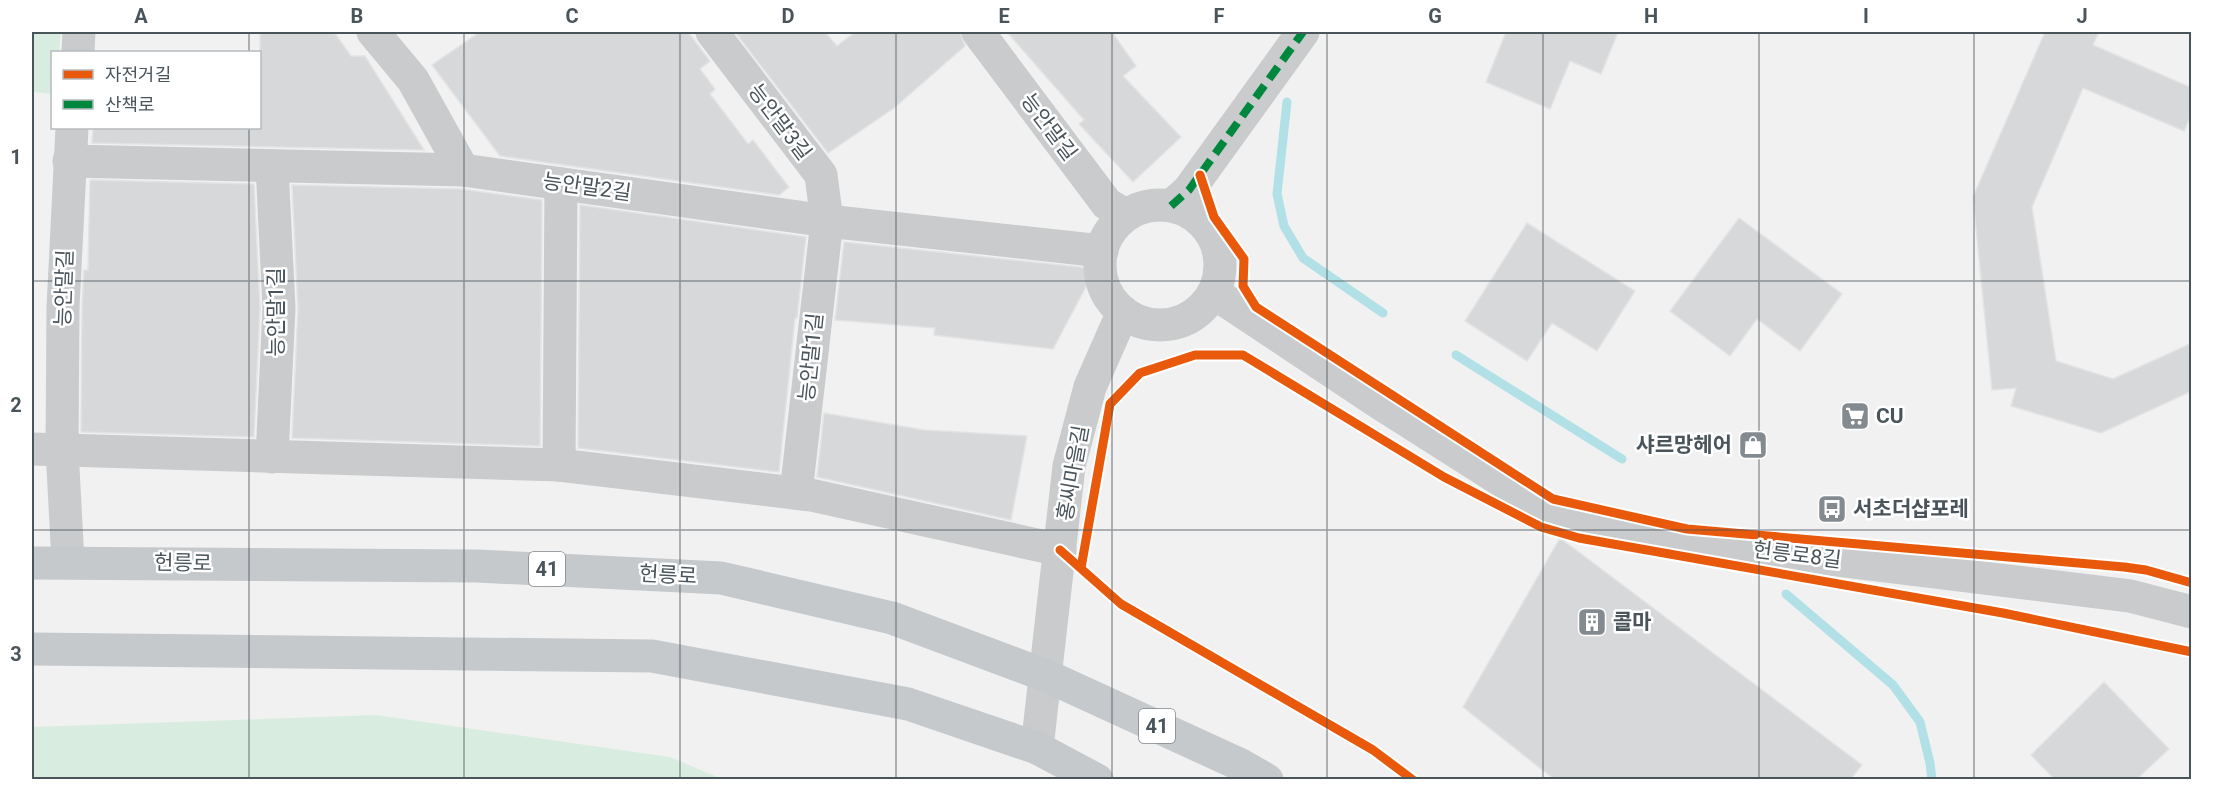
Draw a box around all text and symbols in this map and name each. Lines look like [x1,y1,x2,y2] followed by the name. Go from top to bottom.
[134,4,148,28] text: A
[351,4,363,28] text: B
[565,4,579,28] text: C
[782,4,795,28] text: D
[998,4,1010,28] text: E
[1214,4,1225,28] text: F
[1428,4,1442,28] text: G
[1644,4,1658,28] text: H
[1863,4,1869,28] text: I
[2076,4,2088,28] text: J
[51,51,261,129] legend
[105,64,171,85] text: 자전거길
[744,79,816,165] street label: 능안말3길
[1016,89,1082,165] street label: 능안말길
[105,94,155,115] text: 산책로
[10,145,22,169] text: 1
[541,169,633,205] street label: 능안말2길
[51,249,77,327] street label: 능안말길
[264,267,288,357] street label: 능안말1길
[794,311,828,403] street label: 능안말1길
[10,393,22,417] text: 2
[1839,400,1871,432] supermarket icon: CU
[1876,404,1904,428] place label: CU
[1053,423,1093,523] street label: 홍씨마을길
[1737,429,1769,461] shop icon: 샤르망헤어
[1635,433,1732,457] place label: 샤르망헤어
[1816,493,1848,525] bus stop icon: 서초더샵포레
[1853,497,1969,521] place label: 서초더샵포레
[1751,538,1843,572] street label: 헌릉로8길
[154,550,212,576] street label: 헌릉로
[529,552,565,586] road number: 41
[638,561,698,589] street label: 헌릉로
[1576,606,1608,638] building icon: 콜마
[1613,610,1652,634] place label: 콜마
[10,642,22,666] text: 3
[1139,709,1175,743] road number: 41

